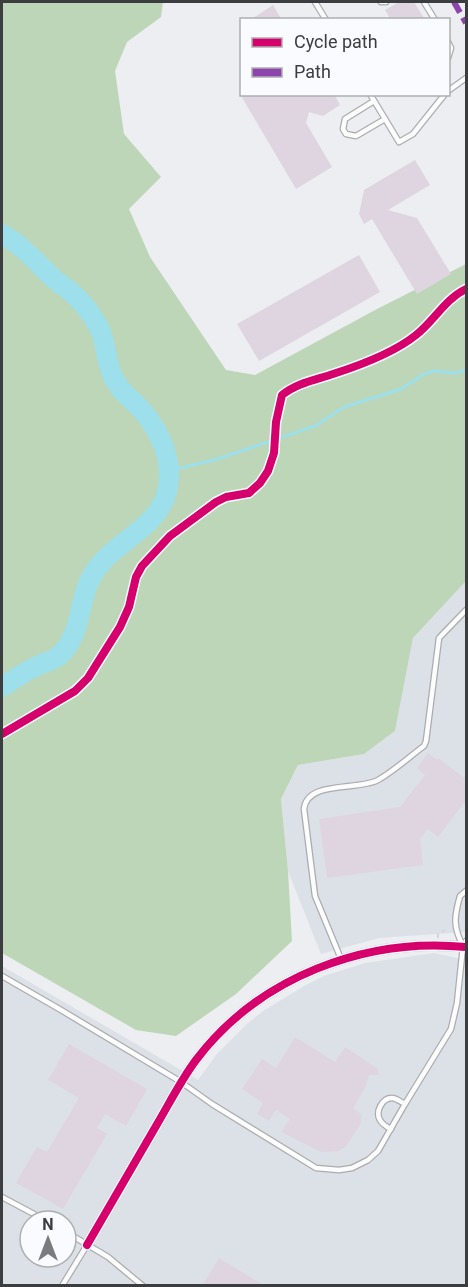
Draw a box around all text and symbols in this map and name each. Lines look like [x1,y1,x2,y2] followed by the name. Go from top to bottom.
[240,18,450,96] legend
[294,31,378,52] text: Cycle path
[294,61,331,82] text: Path
[18,1209,78,1269] north arrow
[42,1215,54,1234] text: N

